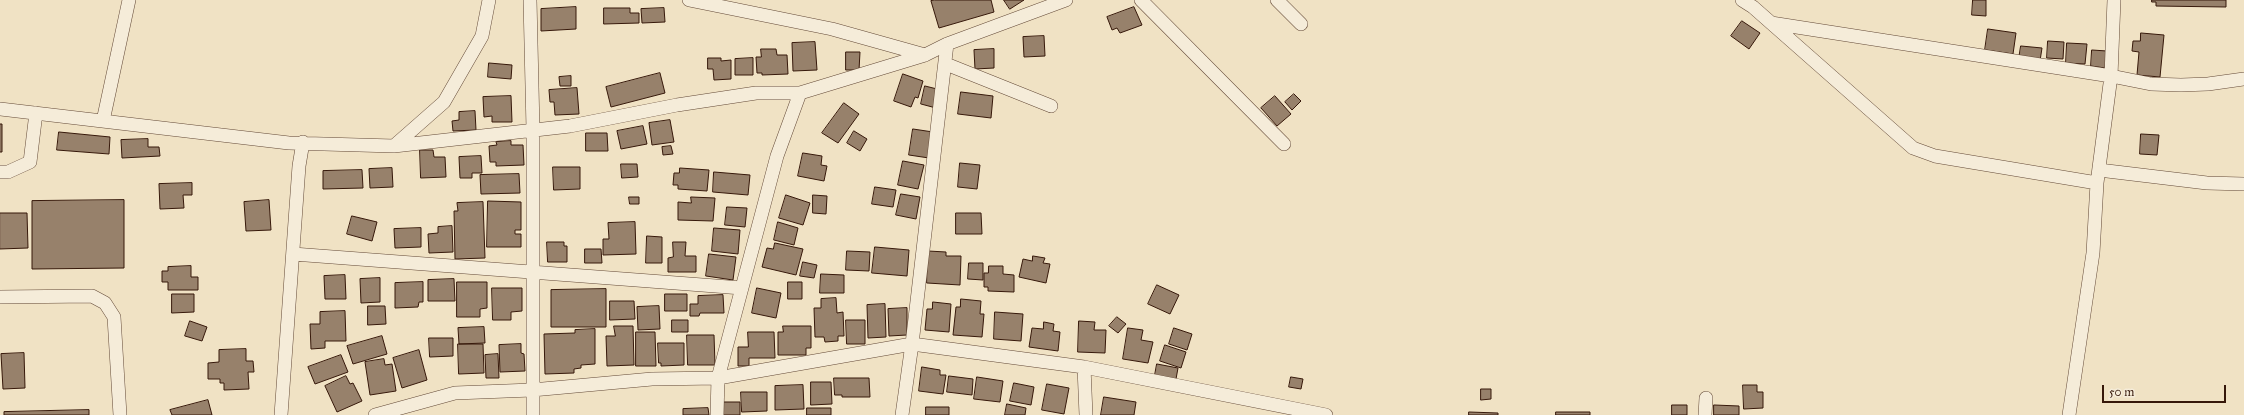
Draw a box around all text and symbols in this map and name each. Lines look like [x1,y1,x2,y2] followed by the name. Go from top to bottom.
[2104,377,2228,403] scale bar
[2109,385,2134,399] text: 50 m

